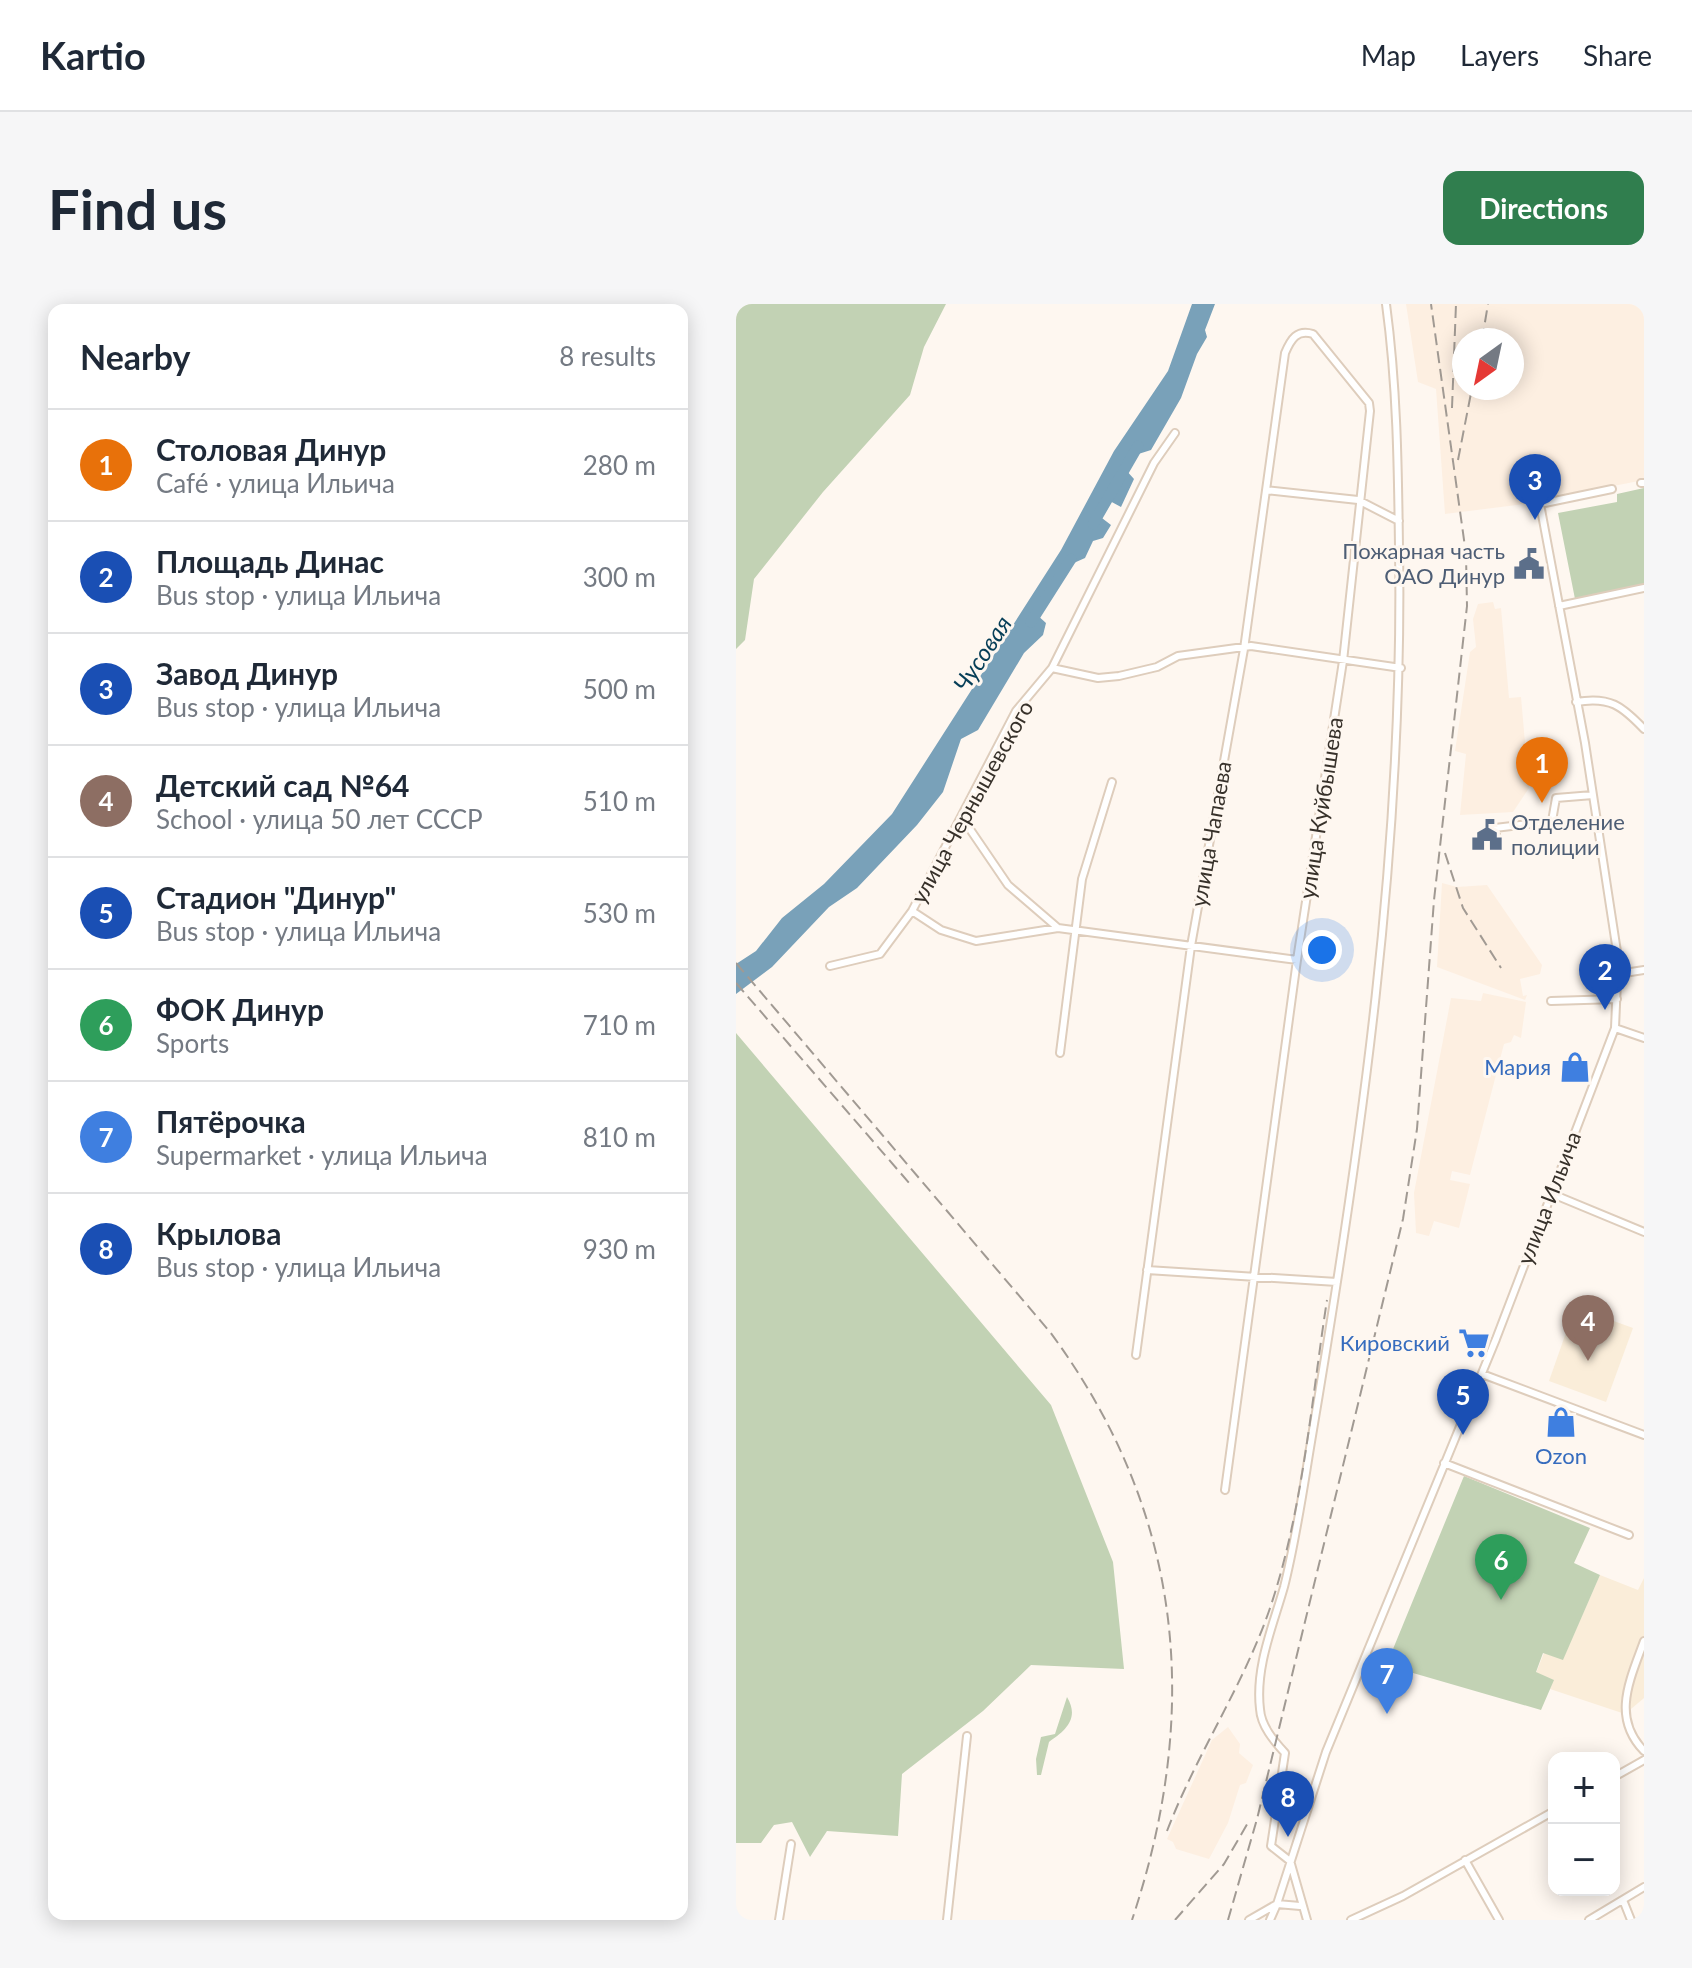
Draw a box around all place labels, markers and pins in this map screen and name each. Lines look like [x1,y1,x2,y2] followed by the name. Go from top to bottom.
[1509,454,1561,520] pin: 3
[1342,537,1505,589] place label: Пожарная часть ОАО Динур
[1512,547,1546,581] public building icon: Пожарная часть ОАО Динур
[1516,737,1568,803] pin: 1
[1511,808,1625,860] place label: Отделение полиции
[1470,818,1504,852] public building icon: Отделение полиции
[1579,944,1631,1010] pin: 2
[1558,1050,1592,1084] shop icon: Мария
[1484,1053,1551,1080] place label: Мария
[1562,1295,1614,1361] pin: 4
[1457,1326,1491,1360] supermarket icon: Кировский
[1340,1329,1450,1356] place label: Кировский
[1437,1369,1489,1435] pin: 5
[1544,1405,1578,1439] shop icon: Ozon
[1535,1442,1587,1469] place label: Ozon
[1475,1534,1527,1600] pin: 6
[1361,1648,1413,1714] pin: 7
[1262,1771,1314,1837] pin: 8

